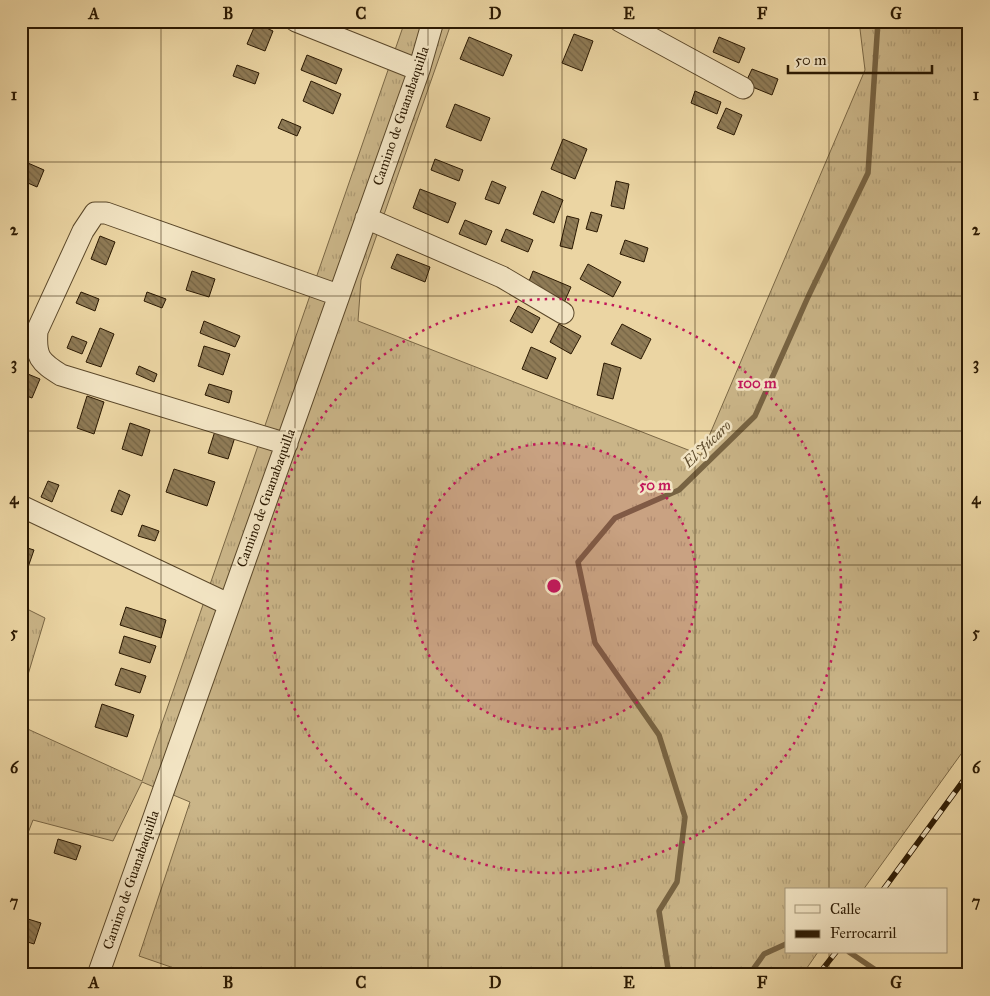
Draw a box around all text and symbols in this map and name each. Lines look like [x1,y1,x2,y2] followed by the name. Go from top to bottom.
[88,4,100,23] text: A
[223,4,233,23] text: B
[356,4,367,23] text: C
[489,4,502,23] text: D
[623,4,635,23] text: E
[757,4,768,23] text: F
[890,4,902,23] text: G
[788,42,931,74] scale bar
[369,44,434,188] street label: Camino de Guanabaquilla
[795,51,827,69] text: 50 m
[11,85,18,104] text: 1
[973,85,980,104] text: 1
[10,220,19,239] text: 2
[972,220,981,239] text: 2
[11,354,17,374] text: 3
[973,354,979,374] text: 3
[737,374,777,392] text: 100 m
[678,416,735,472] water label: El Júcaro
[233,426,300,570] street label: Camino de Guanabaquilla
[639,476,671,494] text: 50 m
[10,489,20,509] text: 4
[972,489,982,509] text: 4
[545,577,563,595] centre of rings
[10,623,18,642] text: 5
[972,623,980,642] text: 5
[10,758,19,777] text: 6
[972,758,981,777] text: 6
[99,808,164,952] street label: Camino de Guanabaquilla
[785,888,948,954] legend
[10,892,19,911] text: 7
[972,892,981,911] text: 7
[830,900,861,918] text: Calle
[830,924,898,942] text: Ferrocarril
[88,973,100,992] text: A
[223,973,233,992] text: B
[356,973,367,992] text: C
[489,973,502,992] text: D
[623,973,635,992] text: E
[757,973,768,992] text: F
[890,973,902,992] text: G

